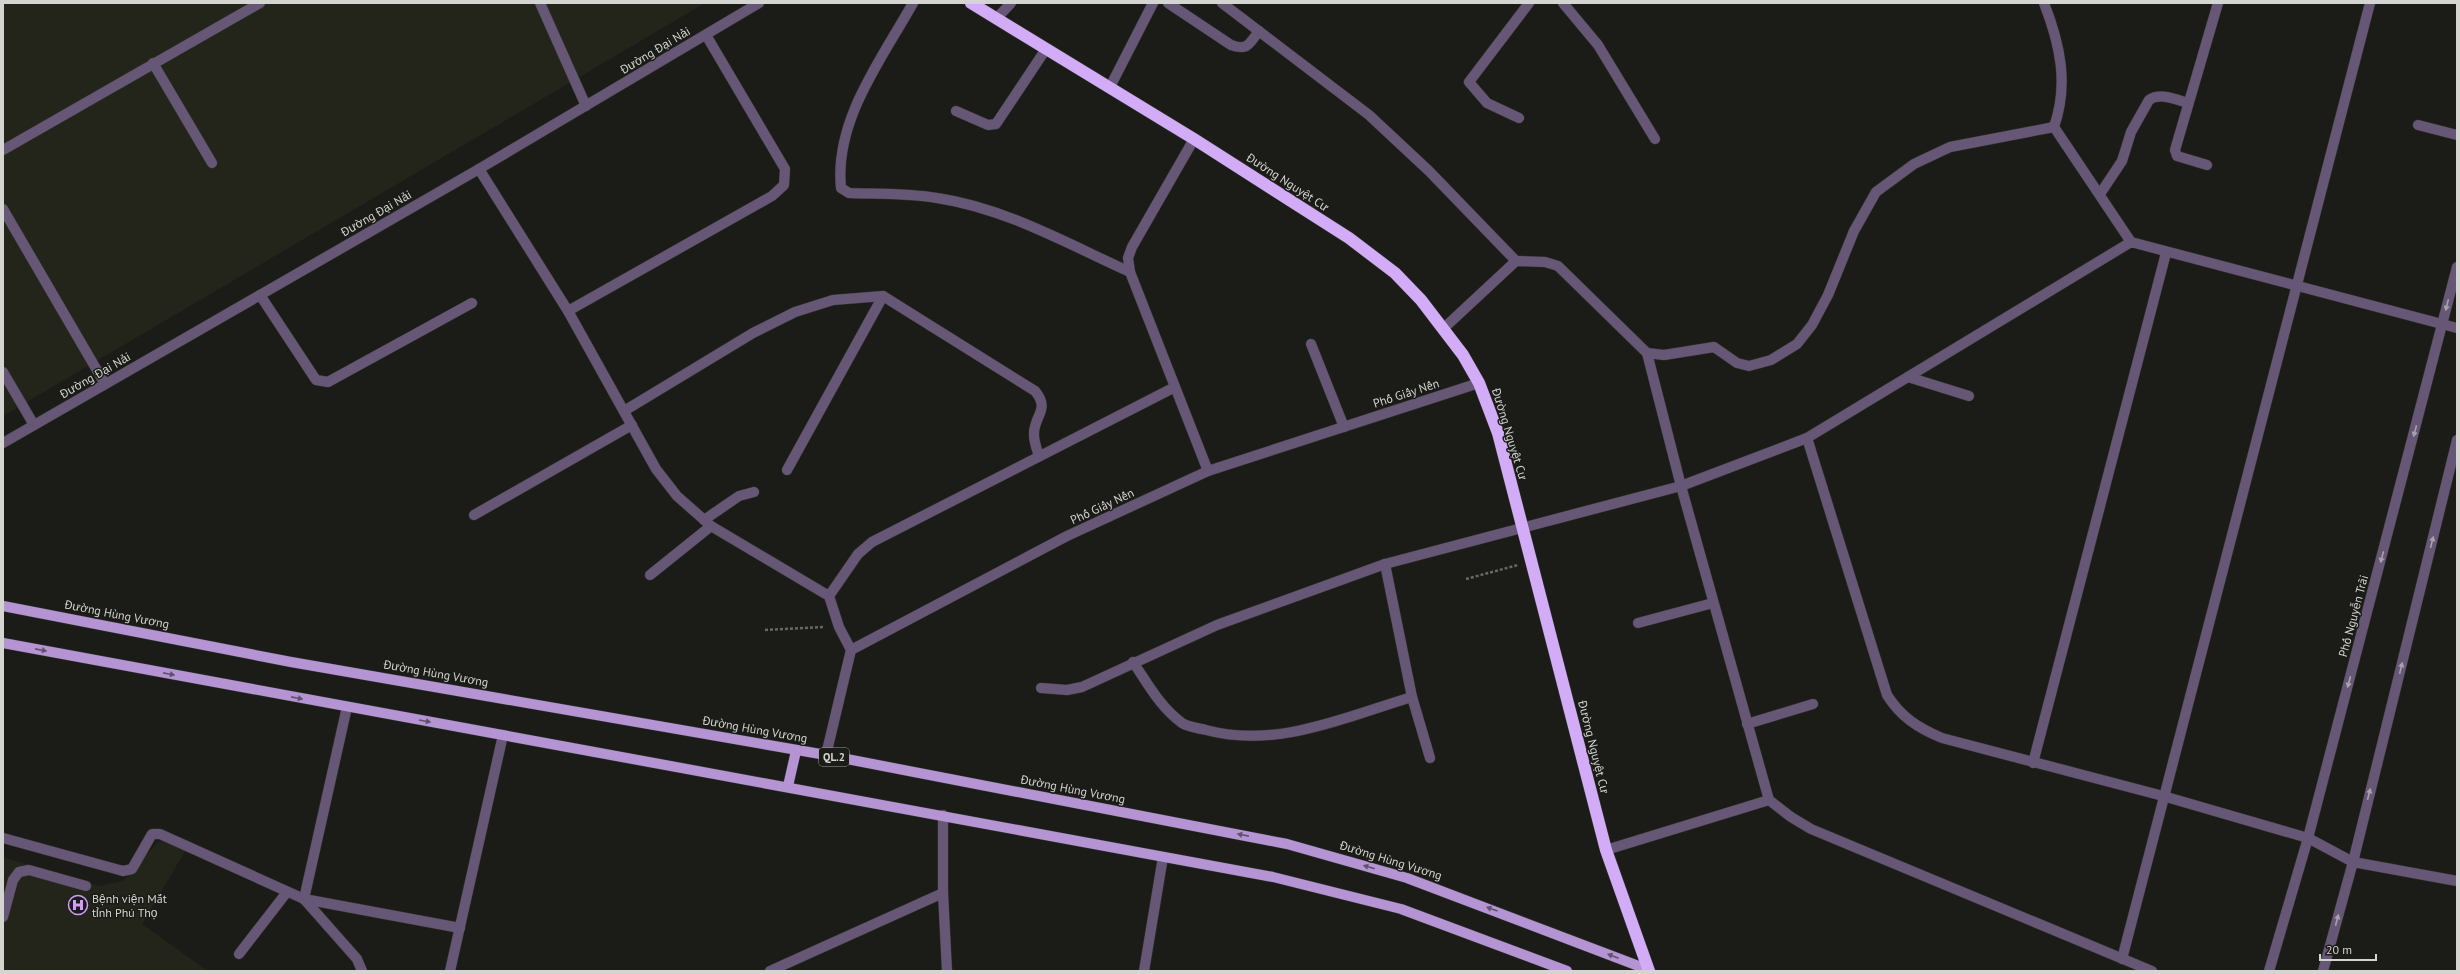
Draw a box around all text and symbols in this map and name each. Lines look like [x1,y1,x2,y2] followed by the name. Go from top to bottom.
[616,23,693,77] street label: Đường Đại Nải
[1243,149,1332,214] street label: Đường Nguyệt Cư
[337,187,414,240] street label: Đường Đại Nải
[2444,299,2450,311] one-way arrow
[56,349,133,402] street label: Đường Đại Nải
[1371,375,1441,411] street label: Phố Giấy Nến
[1489,385,1531,482] street label: Đường Nguyệt Cư
[2411,425,2417,437] one-way arrow
[1068,485,1136,527] street label: Phố Giấy Nến
[2429,535,2435,548] one-way arrow
[2378,551,2384,563] one-way arrow
[2335,573,2371,659] street label: Phố Nguyễn Trãi
[62,596,171,631] street label: Đường Hùng Vương
[35,647,47,653] one-way arrow
[381,656,490,690] street label: Đường Hùng Vương
[2398,662,2404,674] one-way arrow
[163,671,175,677] one-way arrow
[2345,676,2351,689] one-way arrow
[291,695,303,701] one-way arrow
[1575,698,1613,795] street label: Đường Nguyệt Cư
[700,712,809,746] street label: Đường Hùng Vương
[419,718,431,724] one-way arrow
[819,748,849,766] road number: QL.2
[1018,771,1127,806] street label: Đường Hùng Vương
[2367,788,2373,800] one-way arrow
[1237,832,1249,838] one-way arrow
[1337,837,1444,883] street label: Đường Hùng Vương
[1362,864,1374,870] one-way arrow
[92,891,167,920] place label: Bệnh viện Mắt tỉnh Phú Thọ
[67,894,89,916] hospital icon: Bệnh viện Mắt tỉnh Phú Thọ
[1485,905,1497,911] one-way arrow
[2334,914,2340,926] one-way arrow
[2320,936,2376,962] scale bar
[2326,942,2352,957] text: 20 m
[1606,953,1618,959] one-way arrow

